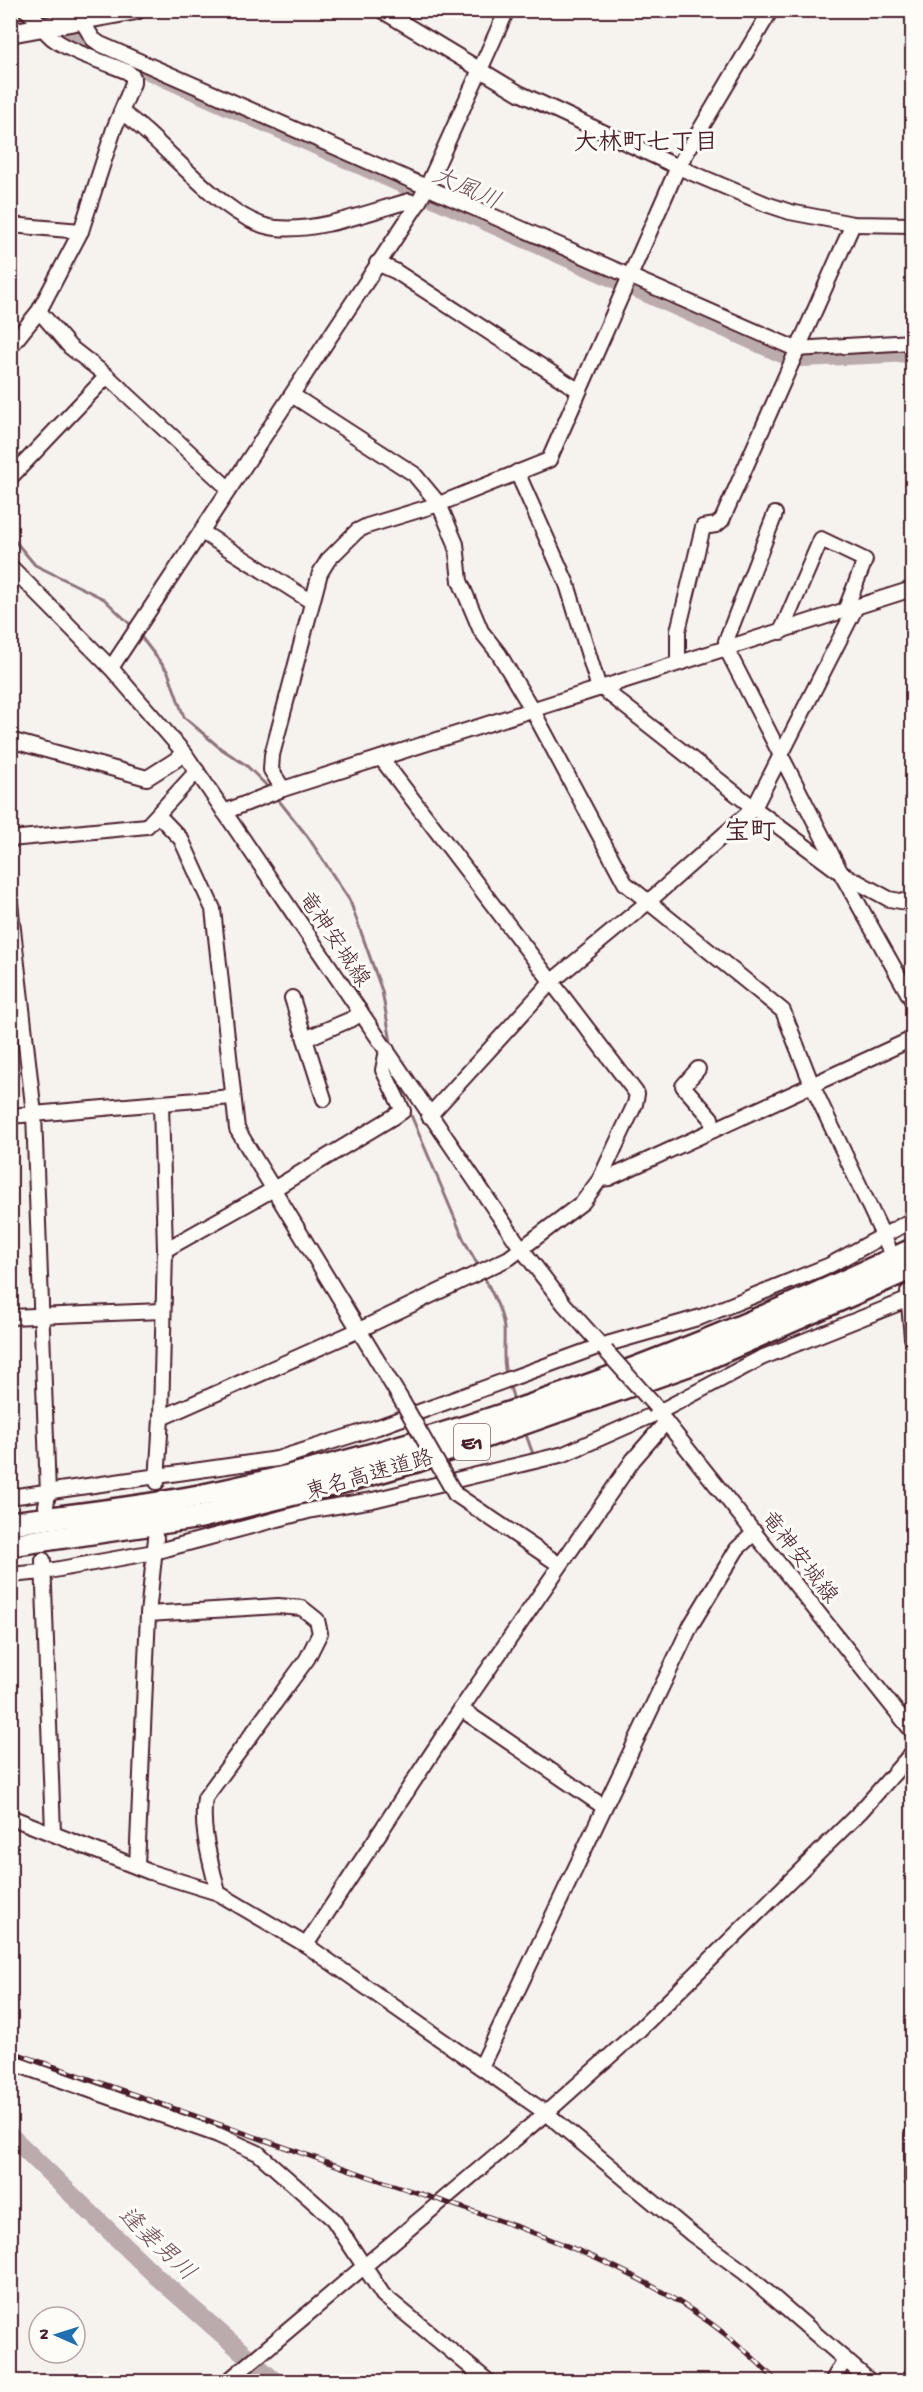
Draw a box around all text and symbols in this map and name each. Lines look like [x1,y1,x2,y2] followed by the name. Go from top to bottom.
[574,129,718,159] district label: 大林町七丁目
[427,162,504,218] water label: 大風川
[724,818,776,850] district label: 宝町
[291,887,375,993] street label: 竜神安城線
[454,1424,490,1460] road number: E1
[303,1444,437,1508] street label: 東名高速道路
[754,1506,843,1610] street label: 竜神安城線
[111,2201,201,2289] water label: 逢妻男川
[27,2305,87,2365] north arrow
[36,2328,55,2340] text: N

